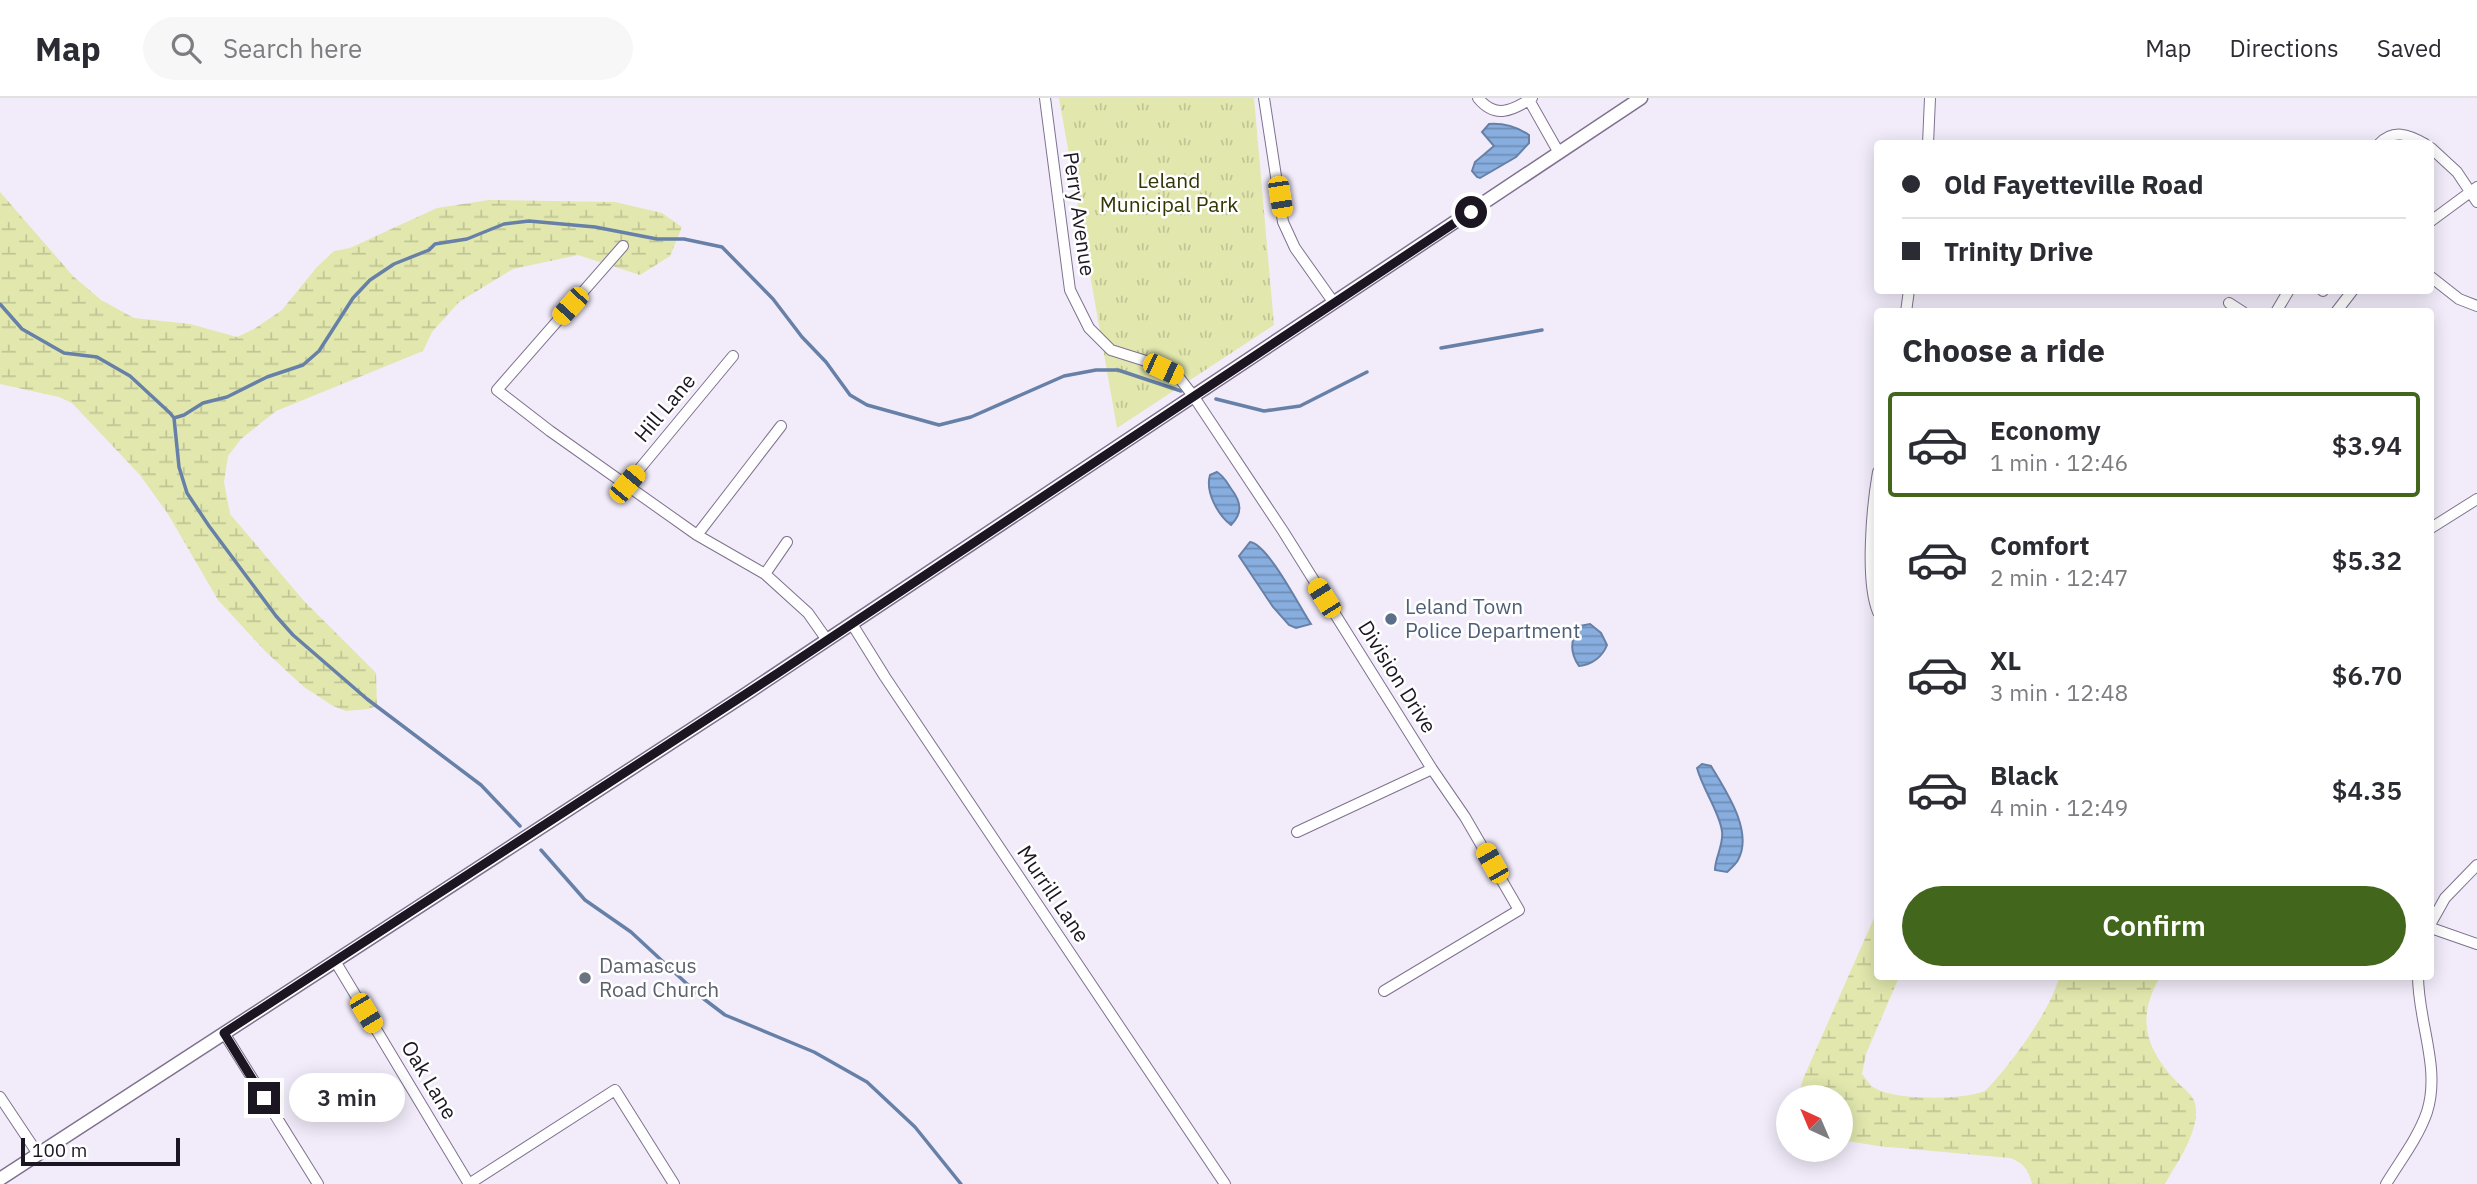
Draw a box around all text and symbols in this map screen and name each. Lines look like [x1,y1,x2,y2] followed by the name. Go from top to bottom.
[143,17,633,80] search box
[35,27,101,70] text: Map
[167,29,205,67] icon: search
[223,31,362,65] text: Search here
[2145,32,2191,64] text: Map
[2229,32,2339,64] text: Directions
[2377,32,2442,64] text: Saved
[1057,150,1103,278] street label: Perry Avenue
[1100,166,1238,218] park label: Leland Municipal Park
[1944,167,2204,201] text: Old Fayetteville Road
[1267,175,1294,219] car
[1455,196,1487,228] route start
[1944,234,2093,268] text: Trinity Drive
[549,283,592,329] car
[1902,329,2105,371] text: Choose a ride
[1140,351,1187,387] car
[627,367,701,448] street label: Hill Lane
[1906,413,1969,476] icon: car
[1990,413,2101,447] text: Economy
[2332,428,2402,462] text: $3.94
[1990,447,2128,477] text: 1 min · 12:46
[606,461,649,507] car
[1906,528,1969,591] icon: car
[1990,528,2089,562] text: Comfort
[2332,543,2402,577] text: $5.32
[1990,562,2128,592] text: 2 min · 12:47
[1304,575,1345,621] car
[1405,592,1580,644] place label: Leland Town Police Department
[1383,611,1399,627] marker: Leland Town Police Department
[1352,615,1444,738] street label: Division Drive
[1906,643,1969,706] icon: car
[1990,643,2021,677] text: XL
[2332,658,2402,692] text: $6.70
[1990,677,2128,707] text: 3 min · 12:48
[1906,758,1969,821] icon: car
[1990,758,2058,792] text: Black
[2332,773,2402,807] text: $4.35
[1990,792,2128,822] text: 4 min · 12:49
[1011,840,1096,947] street label: Murrill Lane
[1473,840,1512,886] car
[1902,886,2406,966] button: Confirm
[599,951,719,1003] place label: Damascus Road Church
[577,970,593,986] marker: Damascus Road Church
[347,990,386,1036] car
[395,1035,464,1124] street label: Oak Lane
[288,1074,404,1122] callout: 3 min
[248,1082,280,1114] route end
[317,1082,377,1112] text: 3 min
[1776,1085,1853,1162] north arrow
[1776,1085,1853,1162] map controls
[21,1135,180,1167] scale bar
[32,1138,87,1162] text: 100 m

